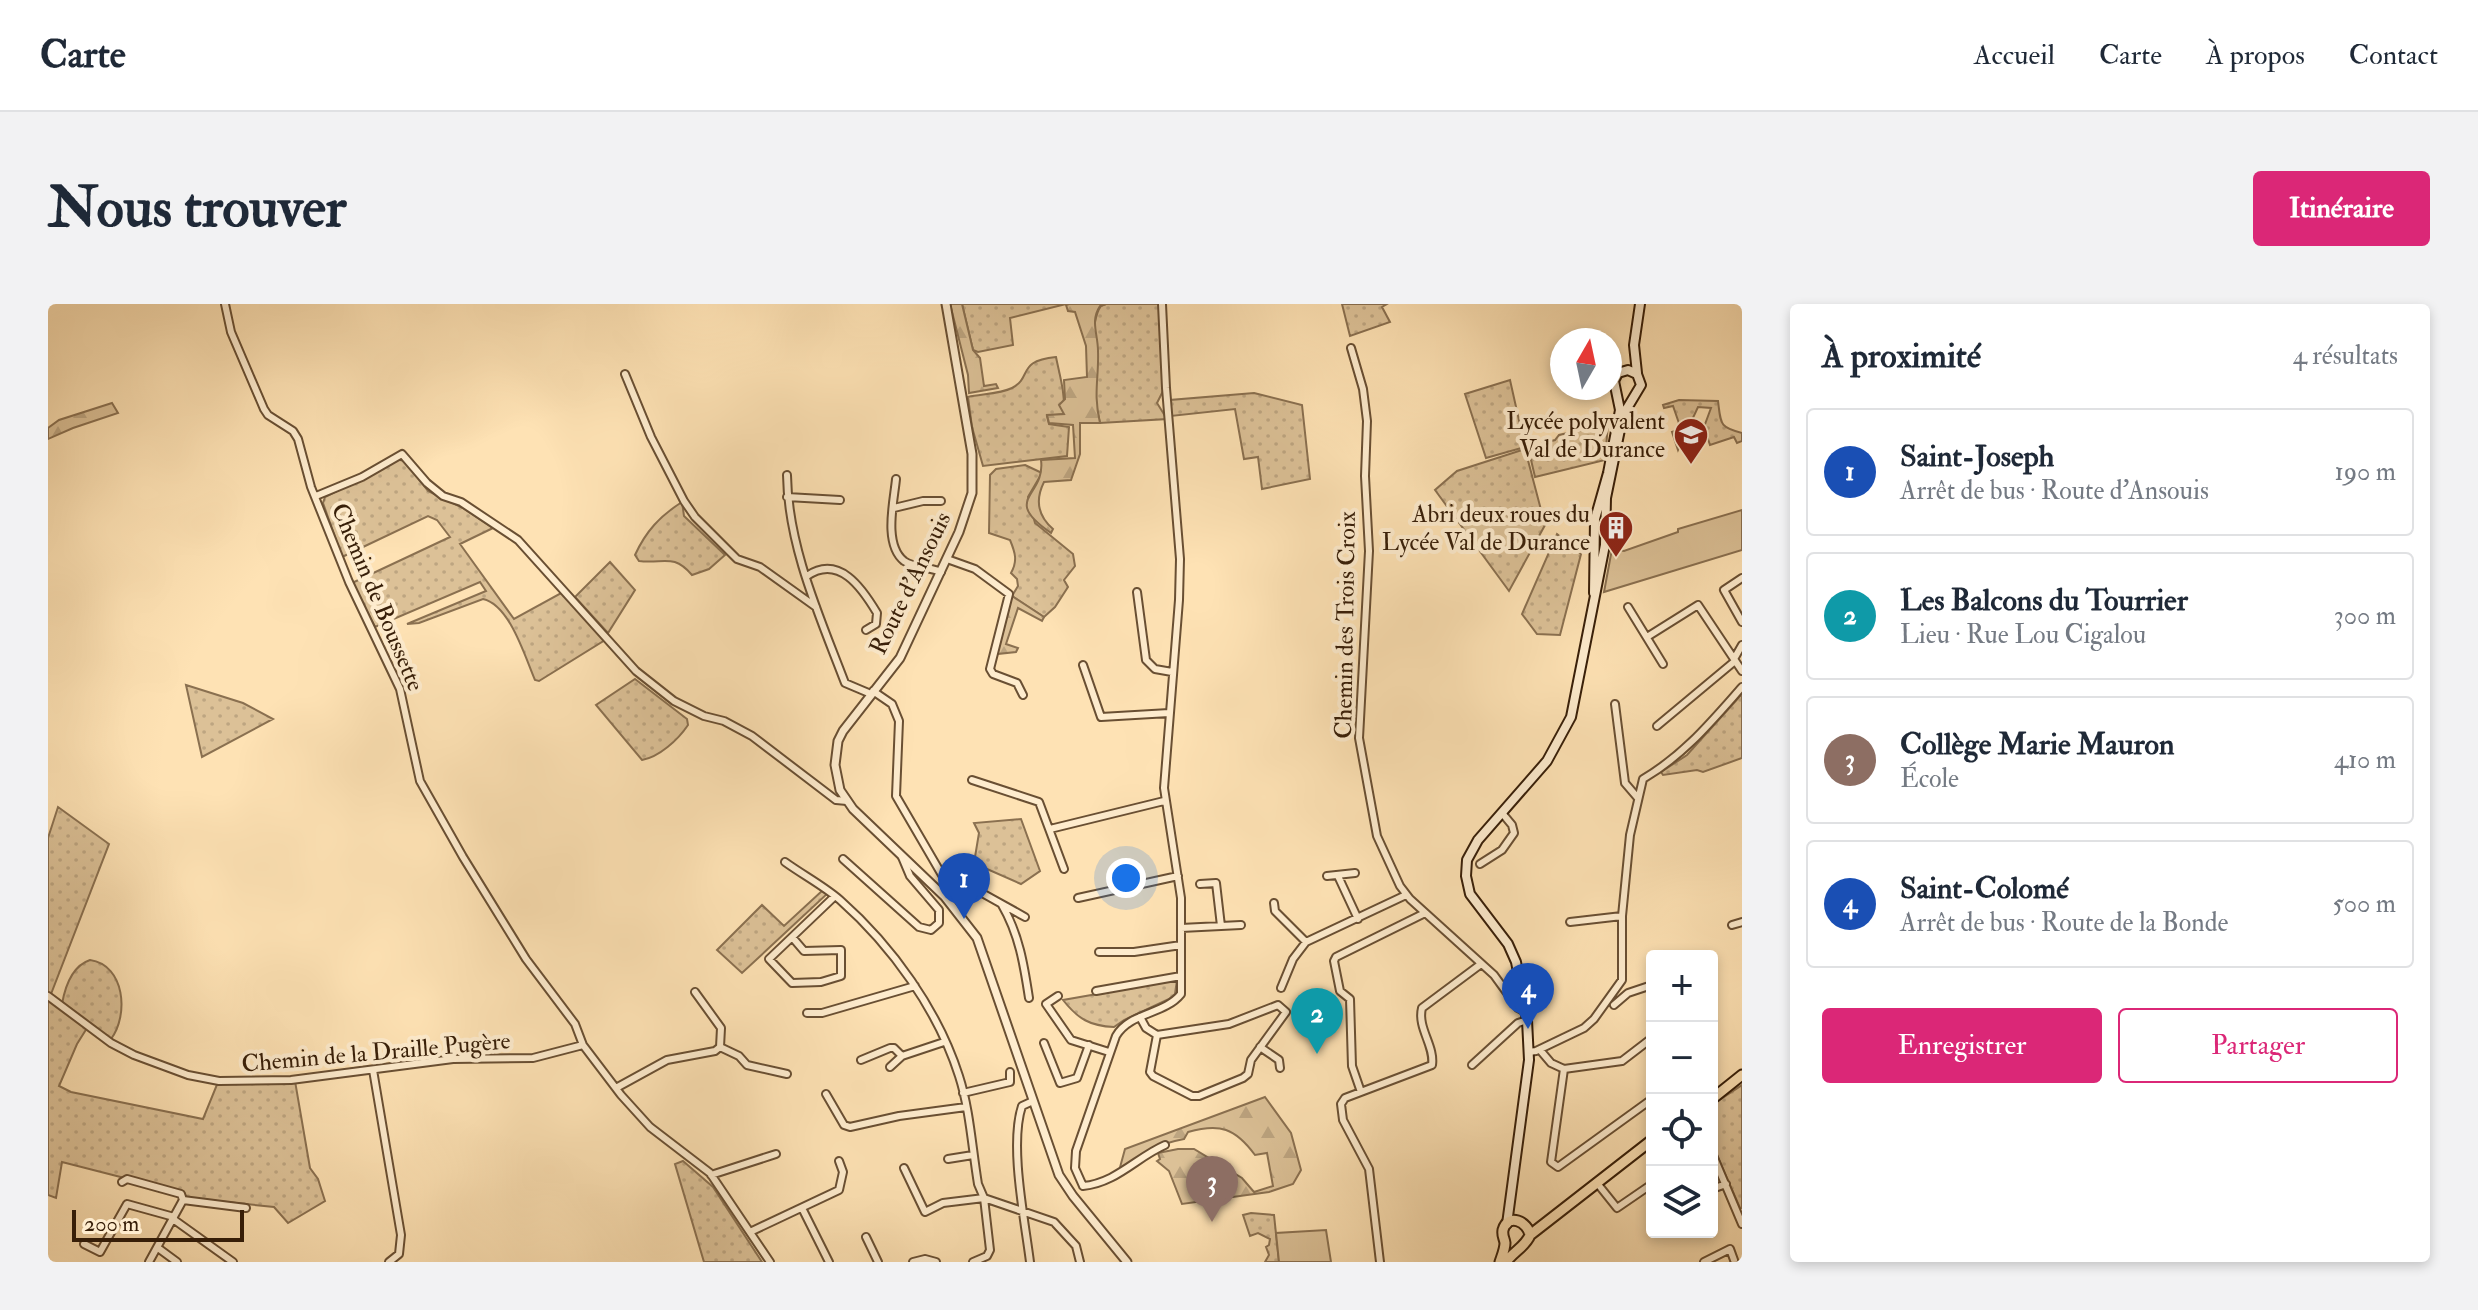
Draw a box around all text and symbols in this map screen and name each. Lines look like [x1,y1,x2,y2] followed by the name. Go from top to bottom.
[40,31,126,79] text: Carte
[1974,38,2055,73] text: Accueil
[2099,38,2162,73] text: Carte
[2206,38,2305,73] text: À propos
[2349,38,2438,73] text: Contact
[2253,171,2430,246] button: Itinéraire
[48,173,346,244] text: Nous trouver
[1550,328,1622,400] north arrow
[1822,335,1981,378] text: À proximité
[2293,340,2398,372] text: 4 résultats
[1506,406,1665,465] place label: Lycée polyvalent Val de Durance
[1672,416,1710,466] school or university icon: Lycée polyvalent Val de Durance
[1900,438,2054,475] text: Saint-Joseph
[1845,456,1855,488] text: 1
[2335,456,2396,488] text: 190 m
[1900,475,2209,507] text: Arrêt de bus · Route d'Ansouis
[324,498,431,696] street label: Chemin de Boussette
[1382,499,1590,558] place label: Abri deux roues du Lycée Val de Durance
[863,507,958,660] street label: Route d'Ansouis
[1597,509,1635,559] building icon: Abri deux roues du Lycée Val de Durance
[1328,511,1363,739] street label: Chemin des Trois Croix
[1900,582,2188,619] text: Les Balcons du Tourrier
[1843,600,1857,632] text: 2
[2334,600,2396,632] text: 300 m
[1900,619,2146,651] text: Lieu · Rue Lou Cigalou
[1900,726,2174,763] text: Collège Marie Mauron
[1845,744,1855,776] text: 3
[2334,744,2396,776] text: 410 m
[1900,763,1959,795] text: École
[938,853,990,919] pin: 1
[1106,858,1146,898] your location
[1900,870,2069,907] text: Saint-Colomé
[1843,888,1857,920] text: 4
[2332,888,2396,920] text: 500 m
[1900,907,2228,939] text: Arrêt de bus · Route de la Bonde
[1646,950,1718,1238] map controls
[1646,950,1718,1022] button: +
[1502,963,1554,1029] pin: 4
[1291,988,1343,1054] pin: 2
[1822,1008,2102,1083] button: Enregistrer
[2118,1008,2398,1083] button: Partager
[1646,1022,1718,1094] button: −
[240,1025,512,1080] street label: Chemin de la Draille Pugère
[1646,1094,1718,1166] button: locate
[1186,1156,1238,1222] pin: 3
[1646,1166,1718,1238] button: layers
[72,1206,244,1242] scale bar
[84,1210,139,1238] text: 200 m

